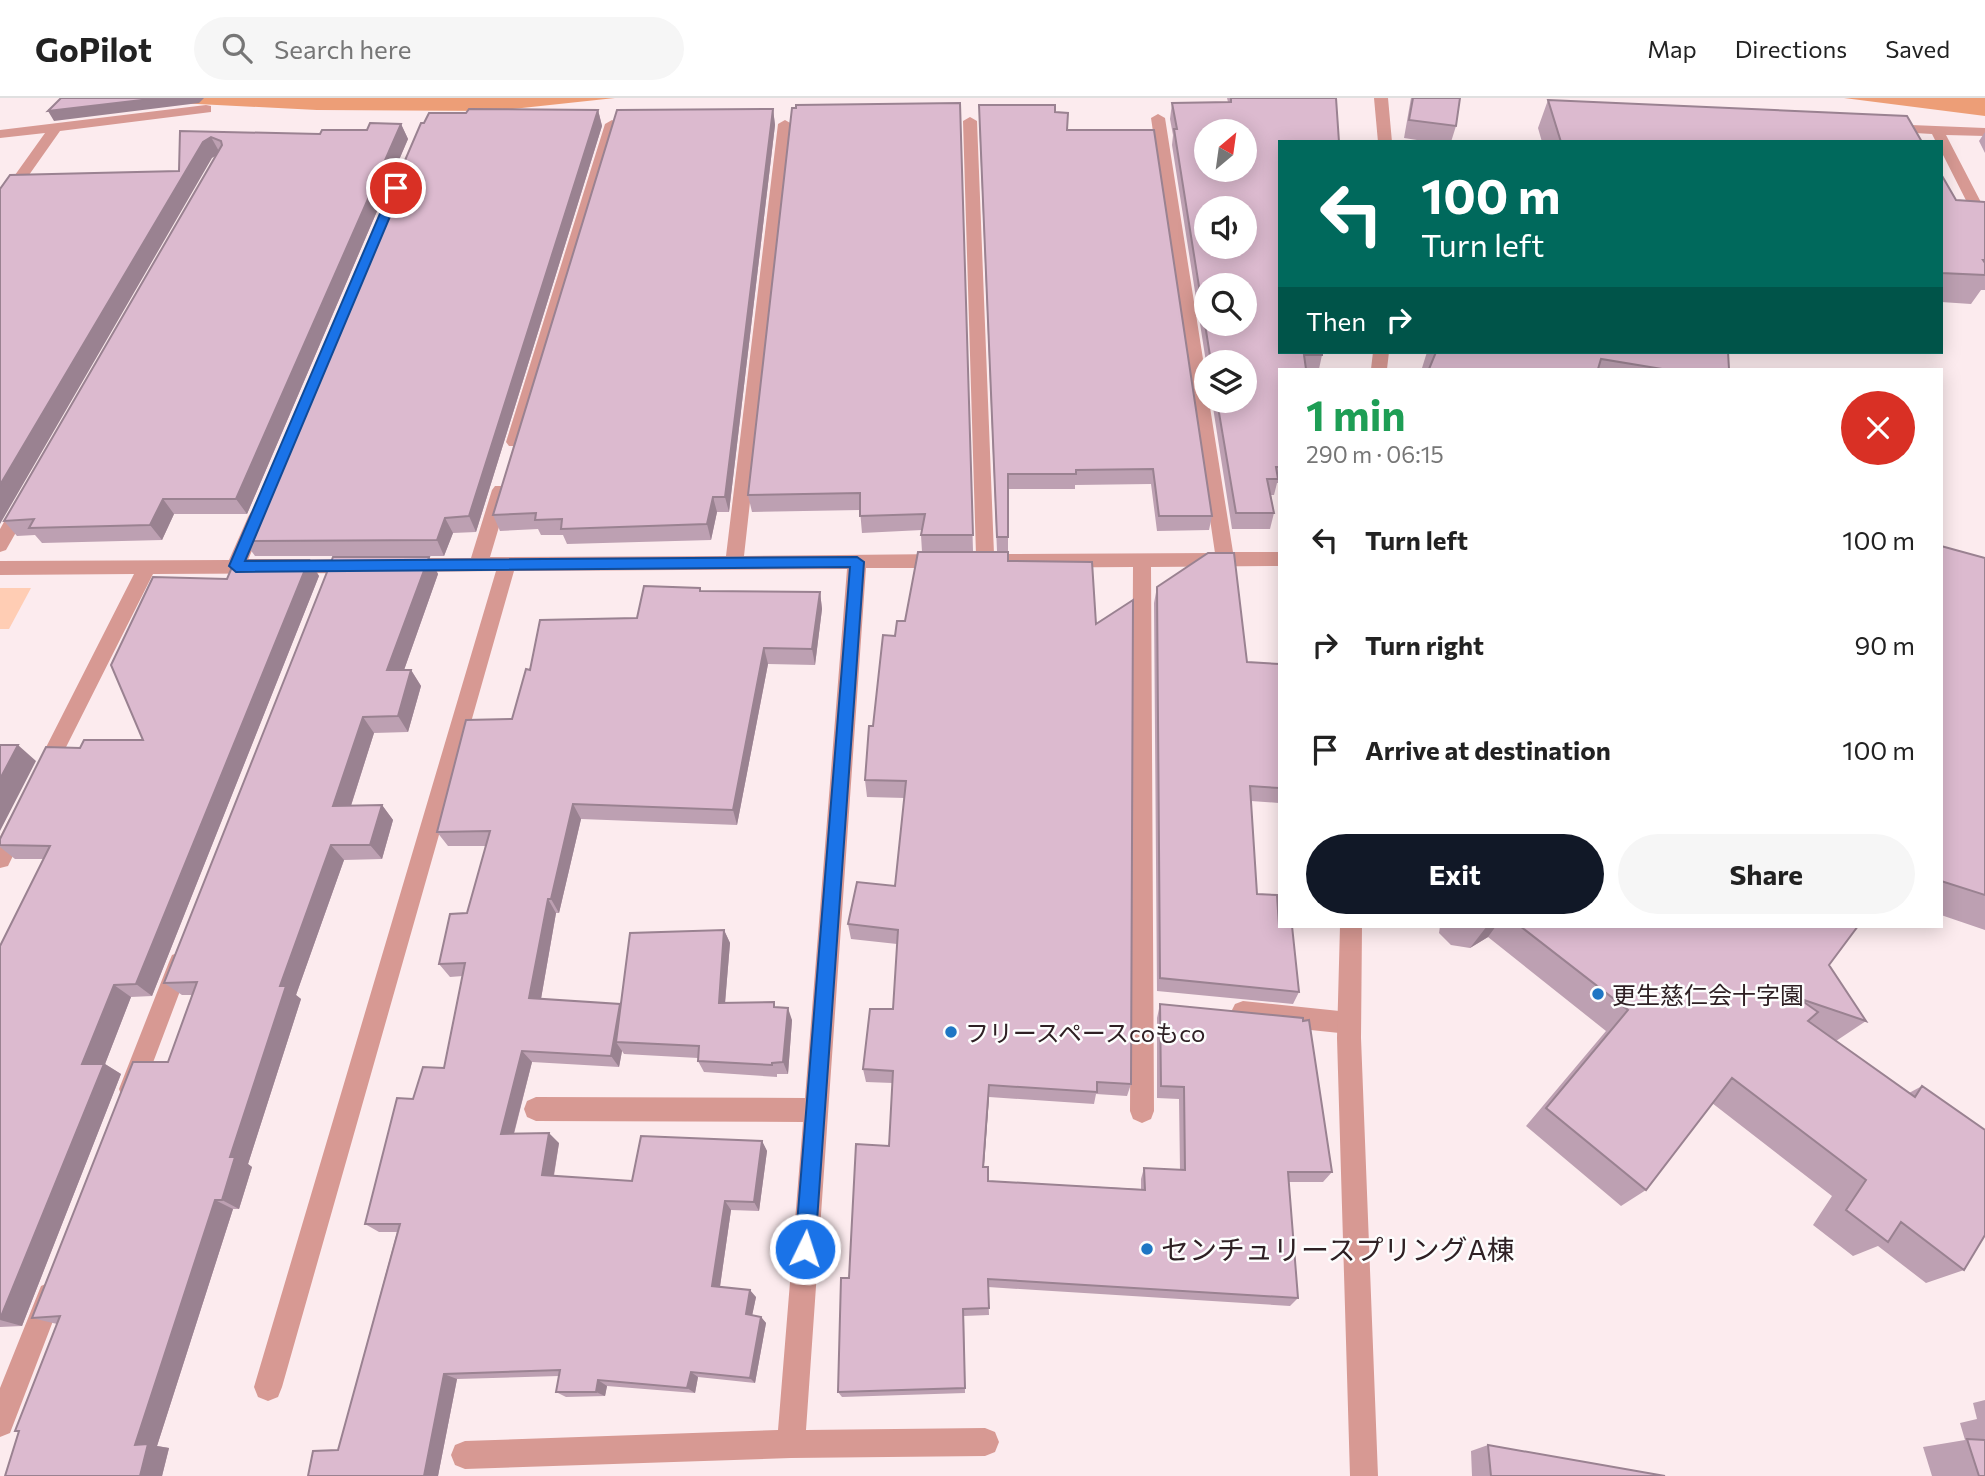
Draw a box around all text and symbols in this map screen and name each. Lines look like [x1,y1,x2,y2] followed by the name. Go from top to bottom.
[194,17,684,80] search box
[35,28,152,69] text: GoPilot
[218,29,256,67] icon: search
[274,33,411,64] text: Search here
[1647,34,1697,63] text: Map
[1735,34,1847,63] text: Directions
[1885,34,1950,63] text: Saved
[1194,119,1256,182] north arrow
[1194,119,1257,413] map controls
[366,158,426,218] pin
[1421,164,1560,224] text: 100 m
[1306,168,1397,259] icon: left
[377,169,415,207] icon: arrive
[1194,196,1257,259] button: sound
[1421,224,1545,264] text: Turn left
[1194,273,1257,336] button: search
[1380,301,1418,339] icon: right
[1306,305,1366,336] text: Then
[1194,350,1257,413] button: layers
[1306,388,1406,440] text: 1 min
[1841,391,1915,465] button: close
[1306,440,1444,468] text: 290 m · 06:15
[1306,521,1344,559] icon: left
[1365,524,1468,555] text: Turn left
[1842,524,1915,555] text: 100 m
[1306,626,1344,664] icon: right
[1365,629,1484,660] text: Turn right
[1855,629,1915,660] text: 90 m
[1306,731,1344,769] icon: arrive
[1365,734,1611,765] text: Arrive at destination
[1842,734,1915,765] text: 100 m
[1306,834,1604,914] button: Exit
[1618,834,1915,914] button: Share
[1612,980,1804,1009] place label: 更生慈仁会十字園
[1590,986,1606,1002] marker: 更生慈仁会十字園
[965,1018,1205,1047] place label: フリースペースcoもco
[943,1024,959,1040] marker: フリースペースcoもco
[768,1212,842,1286] position arrow
[1161,1232,1515,1266] place label: センチュリースプリングA棟
[1139,1241,1155,1257] marker: センチュリースプリングA棟

